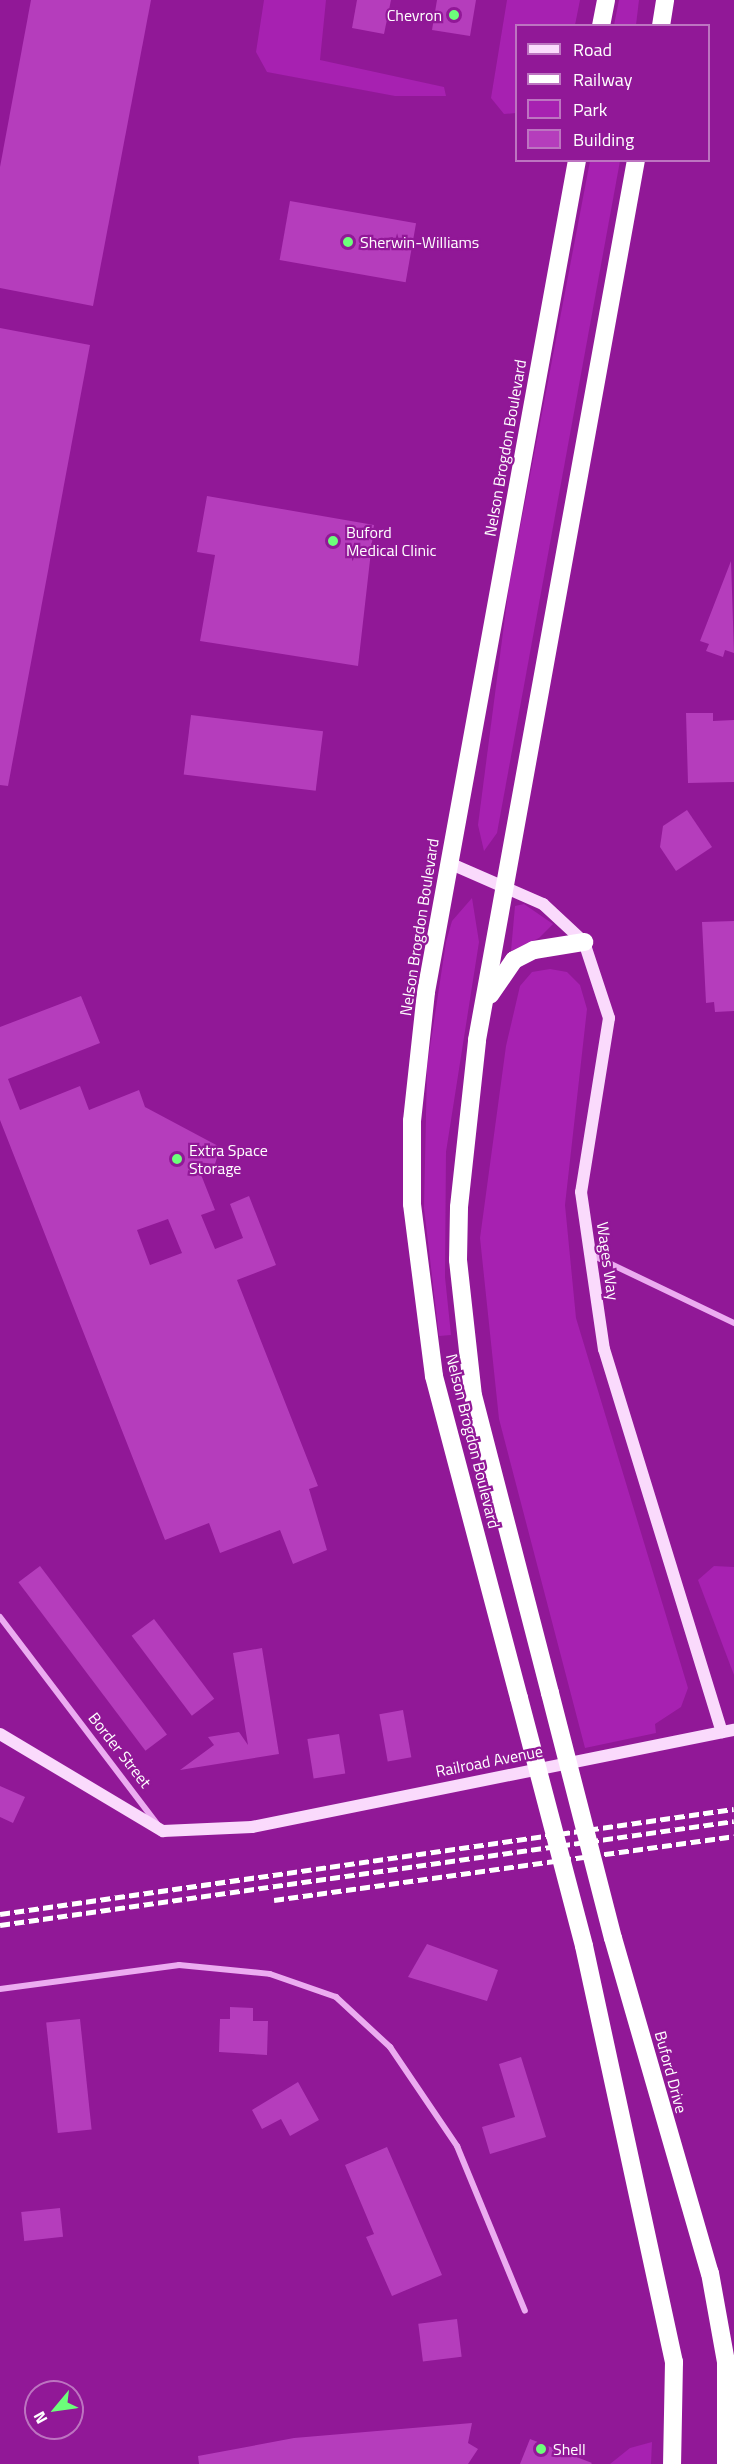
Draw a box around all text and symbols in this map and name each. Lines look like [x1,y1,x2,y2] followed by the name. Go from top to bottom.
[387,5,442,25] place label: Chevron
[447,8,461,22] marker: Chevron
[515,24,710,162] legend
[573,36,612,63] text: Road
[573,66,632,93] text: Railway
[573,96,607,123] text: Park
[573,126,634,153] text: Building
[360,232,479,252] place label: Sherwin-Williams
[341,235,355,249] marker: Sherwin-Williams
[480,358,530,538] street label: Nelson Brogdon Boulevard
[346,522,437,560] place label: Buford Medical Clinic
[324,532,342,550] marker: Buford Medical Clinic
[395,837,443,1017] street label: Nelson Brogdon Boulevard
[189,1140,268,1178] place label: Extra Space Storage
[170,1152,184,1166] marker: Extra Space Storage
[593,1221,623,1301] street label: Wages Way
[442,1352,504,1530] street label: Nelson Brogdon Boulevard
[85,1708,155,1792] street label: Border Street
[434,1741,544,1781] street label: Railroad Avenue
[651,2029,691,2115] street label: Buford Drive
[24,2380,84,2440] north arrow
[27,2407,53,2428] text: N
[553,2439,586,2459] place label: Shell
[534,2442,548,2456] marker: Shell

